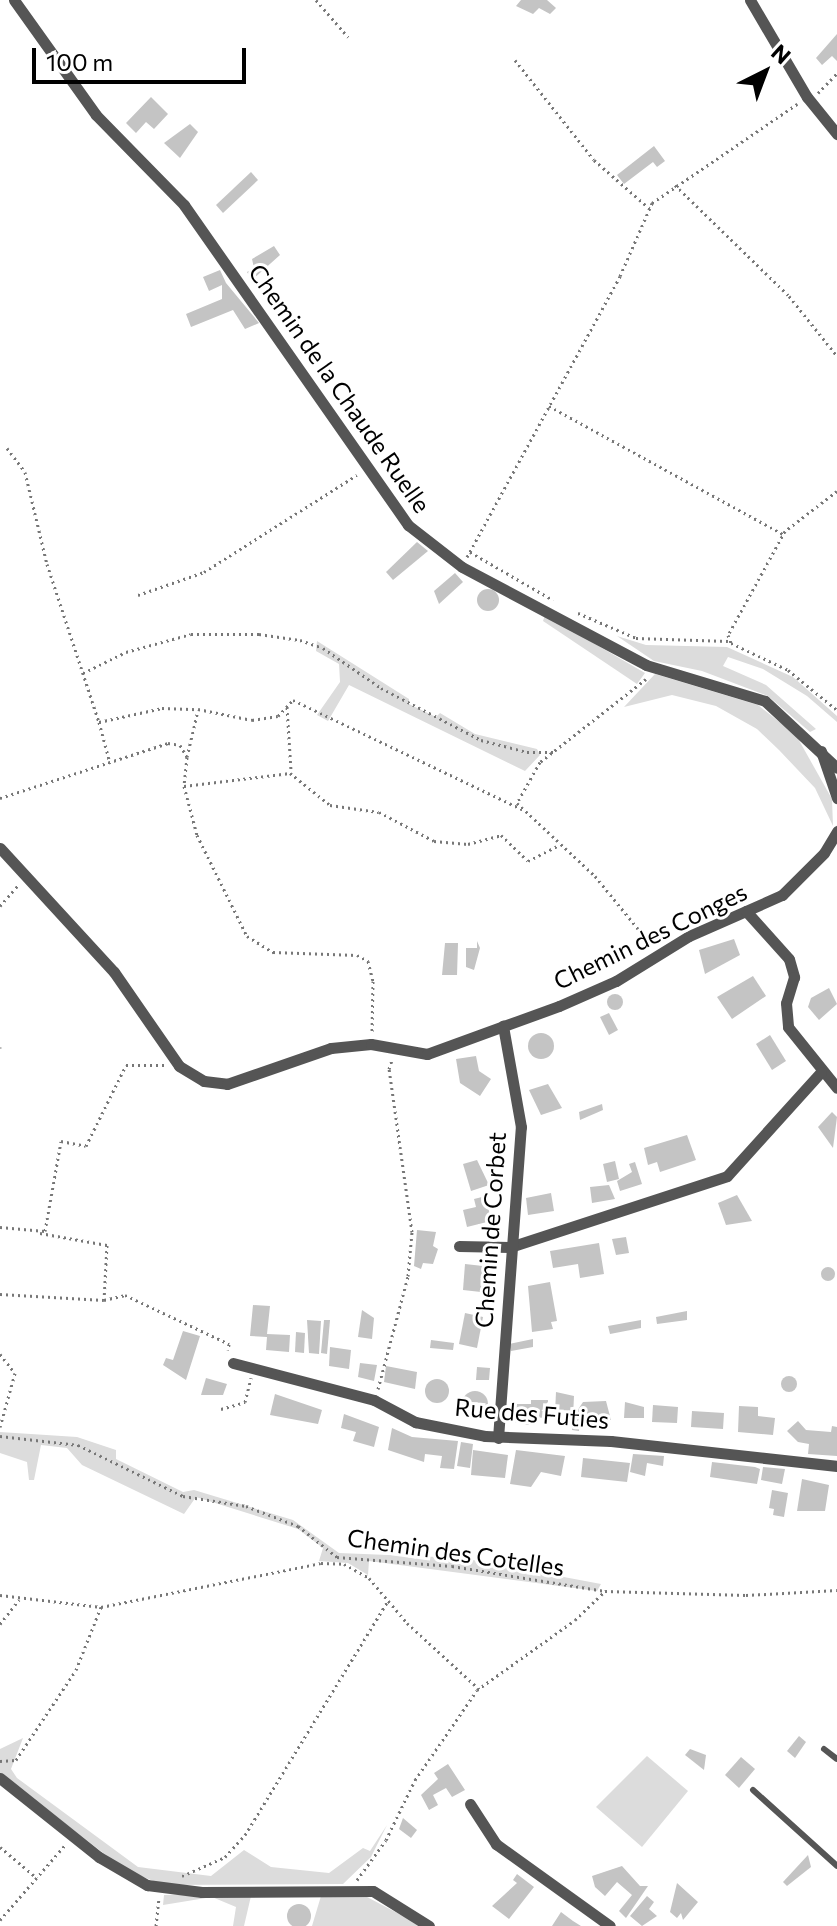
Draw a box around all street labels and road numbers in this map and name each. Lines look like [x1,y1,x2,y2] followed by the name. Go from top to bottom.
[243,258,437,518] street label: Chemin de la Chaude Ruelle
[549,877,751,995] street label: Chemin des Conges
[469,1131,511,1329] street label: Chemin de Corbet
[454,1392,610,1434] street label: Rue des Futies
[346,1522,566,1582] street label: Chemin des Cotelles

